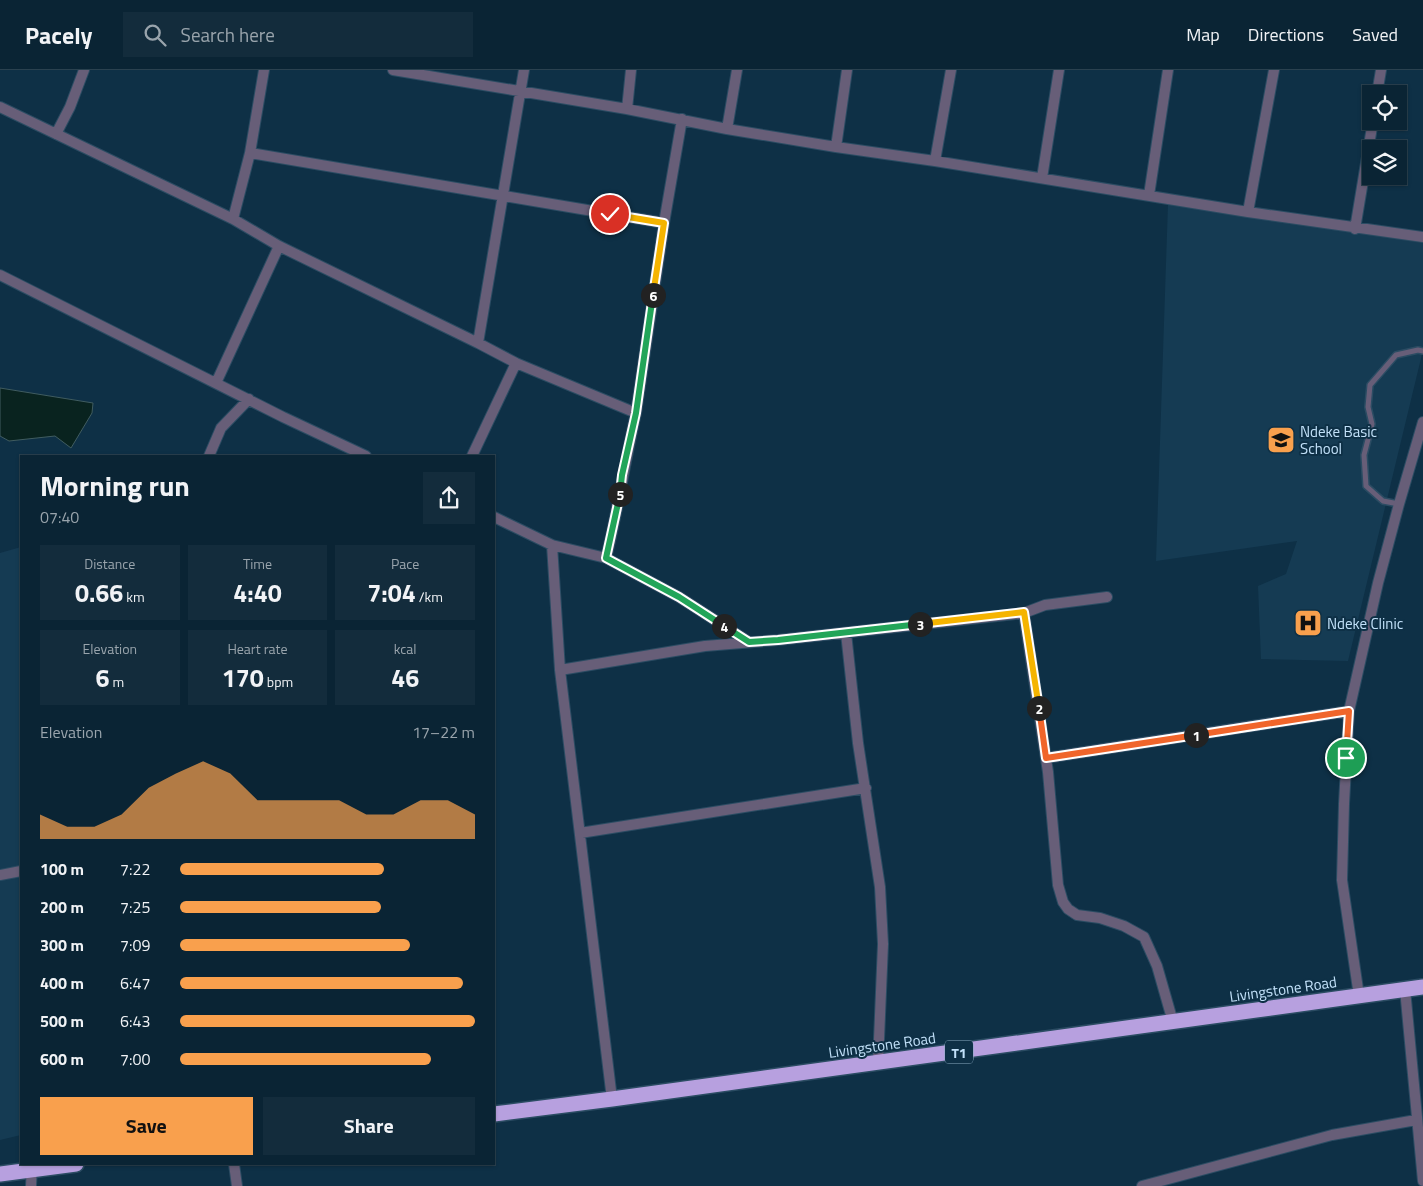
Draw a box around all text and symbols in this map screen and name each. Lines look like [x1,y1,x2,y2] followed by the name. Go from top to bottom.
[123,12,473,57] search box
[25,17,93,53] text: Pacely
[181,20,275,49] text: Search here
[141,21,169,49] icon: search
[1186,21,1220,48] text: Map
[1248,21,1324,48] text: Directions
[1352,21,1398,48] text: Saved
[1362,85,1407,185] map controls
[1362,85,1407,130] button: locate
[1362,140,1407,185] button: layers
[589,193,631,235] pin
[596,200,624,228] icon: check
[640,282,666,308] pin: 6
[650,285,657,306] text: 6
[1300,420,1377,460] place label: Ndeke Basic School
[1266,425,1296,455] school or university icon: Ndeke Basic School
[40,464,190,507] text: Morning run
[423,472,475,524] button: share
[608,482,632,506] pin: 5
[617,484,624,505] text: 5
[40,505,79,529] text: 07:40
[84,553,135,574] text: Distance
[243,553,272,574] text: Time
[391,553,419,574] text: Pace
[75,574,123,612] text: 0.66
[233,574,282,612] text: 4:40
[367,574,416,612] text: 7:04
[123,586,145,607] text: km
[416,586,443,607] text: /km
[1293,608,1323,638] hospital icon: Ndeke Clinic
[908,612,932,636] pin: 3
[1327,612,1403,635] place label: Ndeke Clinic
[712,614,736,638] pin: 4
[917,614,924,635] text: 3
[721,616,728,637] text: 4
[83,638,137,659] text: Elevation
[227,638,288,659] text: Heart rate
[394,638,417,659] text: kcal
[95,659,109,697] text: 6
[222,659,264,697] text: 170
[391,659,419,697] text: 46
[109,671,124,692] text: m
[264,671,293,692] text: bpm
[1026,696,1052,720] pin: 2
[1036,698,1043,719] text: 2
[40,720,102,744] text: Elevation
[412,720,475,744] text: 17–22 m
[1184,722,1208,748] pin: 1
[1193,725,1200,746] text: 1
[1325,737,1367,779] pin
[1332,744,1360,772] icon: arrive
[40,857,84,881] text: 100 m
[120,857,150,881] text: 7:22
[40,895,84,919] text: 200 m
[120,895,150,919] text: 7:25
[40,933,84,957] text: 300 m
[120,933,150,957] text: 7:09
[1228,970,1338,1008] street label: Livingstone Road
[40,971,84,995] text: 400 m
[120,971,150,995] text: 6:47
[40,1009,84,1033] text: 500 m
[120,1009,150,1033] text: 6:43
[827,1026,937,1064] street label: Livingstone Road
[945,1040,973,1064] road number: T1
[40,1047,84,1071] text: 600 m
[120,1047,150,1071] text: 7:00
[40,1097,253,1155] button: Save
[263,1097,475,1155] button: Share

